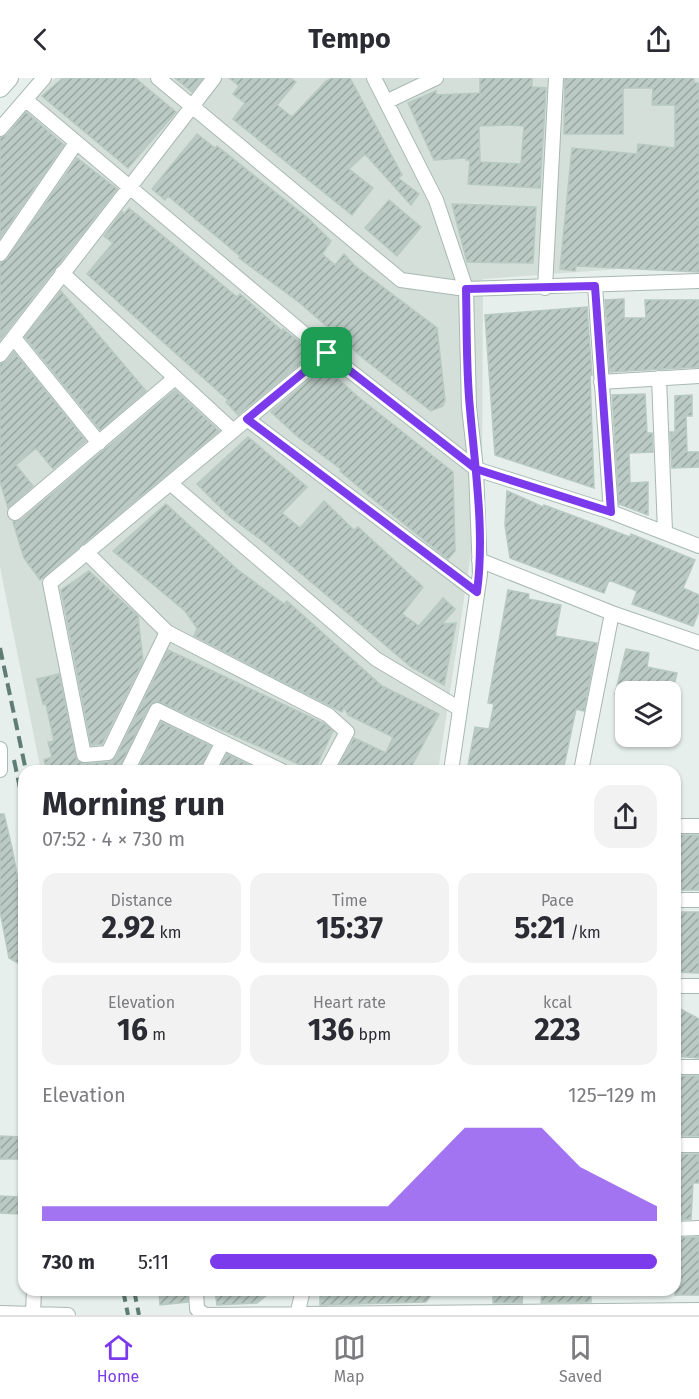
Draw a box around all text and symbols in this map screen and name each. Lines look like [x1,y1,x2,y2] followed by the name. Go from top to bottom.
[24,23,57,56] icon: back
[308,23,391,55] text: Tempo
[642,23,675,56] icon: share
[301,327,352,378] pin
[310,336,343,369] icon: arrive
[615,681,681,747] map controls
[615,681,681,747] button: layers
[42,784,225,824] text: Morning run
[594,785,657,848] button: share
[42,827,185,851] text: 07:52 · 4 × 730 m
[110,891,173,910] text: Distance
[332,891,367,910] text: Time
[541,891,574,910] text: Pace
[102,910,155,946] text: 2.92
[316,910,383,946] text: 15:37
[514,910,566,946] text: 5:21
[155,923,181,942] text: km
[566,923,601,942] text: /km
[108,993,175,1012] text: Elevation
[313,993,386,1012] text: Heart rate
[543,993,572,1012] text: kcal
[117,1012,148,1048] text: 16
[308,1012,354,1048] text: 136
[534,1012,581,1048] text: 223
[148,1025,166,1044] text: m
[354,1025,391,1044] text: bpm
[42,1083,126,1107] text: Elevation
[568,1083,657,1107] text: 125–129 m
[42,1250,95,1274] text: 730 m
[138,1250,169,1274] text: 5:11
[97,1331,139,1386] tab: Home
[333,1331,366,1386] tab: Map
[559,1331,602,1386] tab: Saved

